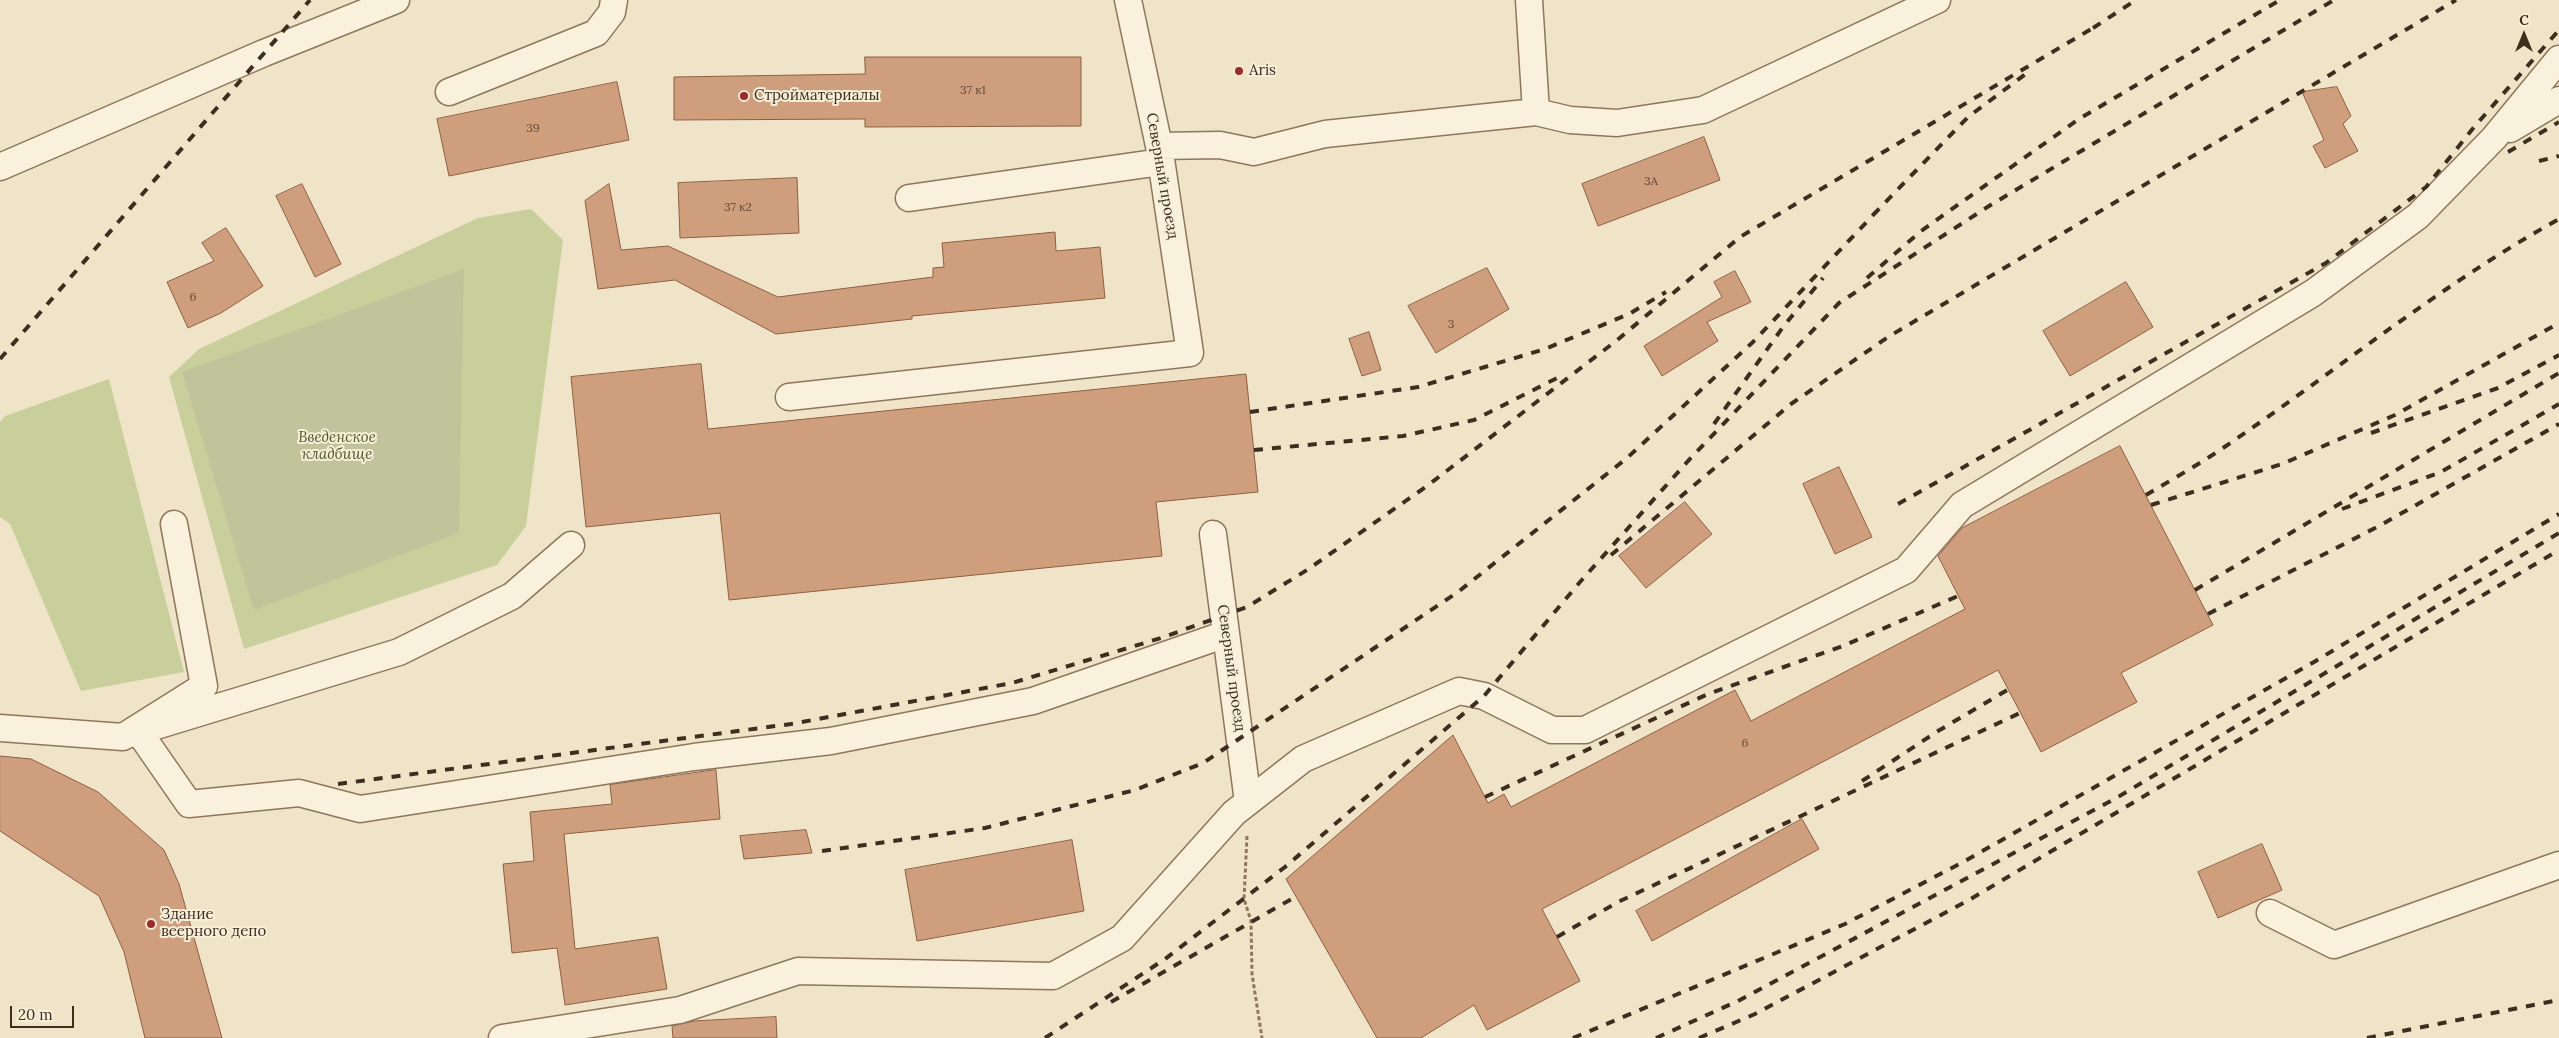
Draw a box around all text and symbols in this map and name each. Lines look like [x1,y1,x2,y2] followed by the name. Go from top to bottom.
[2499,10,2549,60] north arrow
[2519,11,2529,29] text: С
[1249,62,1276,80] place label: Aris
[1233,65,1245,77] marker: Aris
[960,84,986,98] house number: 37 к1
[754,87,880,105] place label: Стройматериалы
[738,90,750,102] marker: Стройматериалы
[1142,111,1182,241] street label: Северный проезд
[526,122,540,136] house number: 39
[1644,175,1658,189] house number: 3А
[724,201,752,215] house number: 37 к2
[190,291,196,305] house number: 6
[1448,318,1454,332] house number: 3
[298,429,376,464] park label: Введенское кладбище
[1213,603,1249,733] street label: Северный проезд
[1742,737,1748,751] house number: 6
[161,906,266,941] place label: Здание веерного депо
[145,918,157,930] marker: Здание веерного депо
[12,996,76,1028] scale bar
[18,1005,53,1024] text: 20 m

